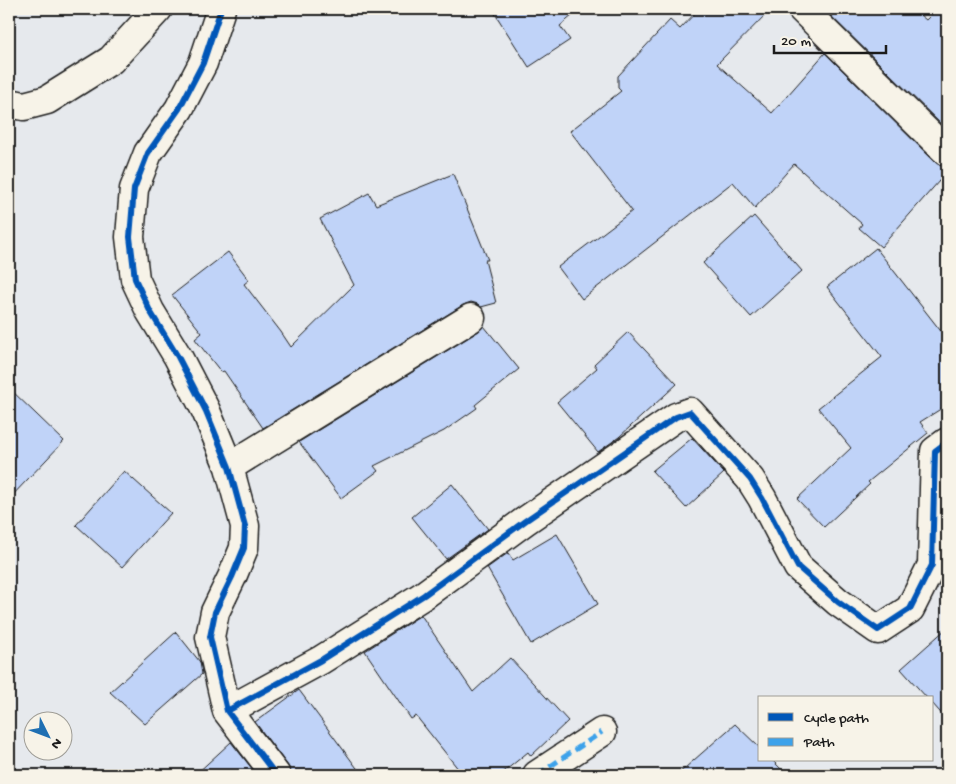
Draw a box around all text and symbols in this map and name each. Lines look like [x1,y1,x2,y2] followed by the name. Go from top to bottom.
[774,22,886,54] scale bar
[781,33,811,51] text: 20 m
[758,696,934,762] legend
[804,710,869,728] text: Cycle path
[22,712,72,762] north arrow
[46,734,65,752] text: N
[803,734,835,752] text: Path

